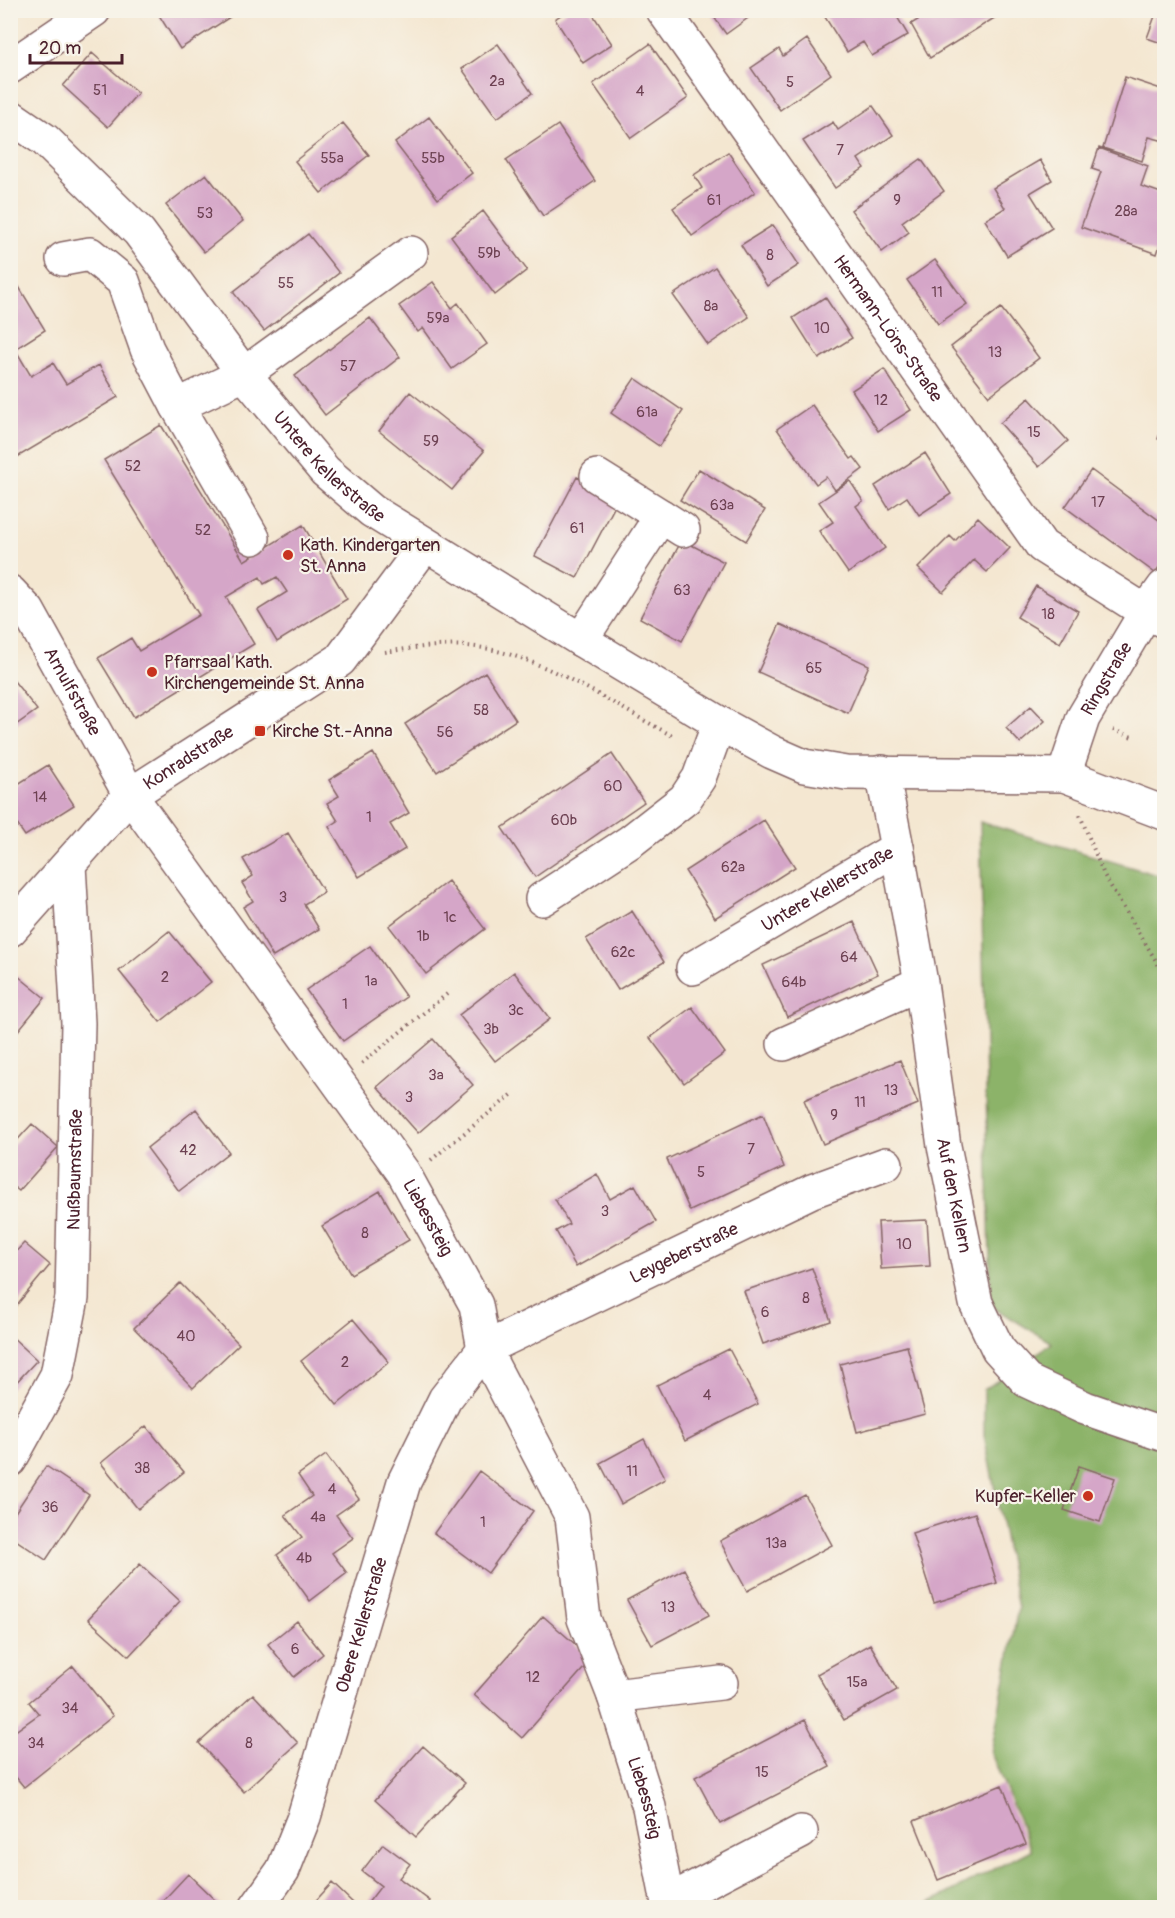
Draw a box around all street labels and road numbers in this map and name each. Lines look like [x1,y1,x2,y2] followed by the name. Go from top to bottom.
[828,251,948,407] street label: Hermann-Löns-Straße
[268,407,389,528] street label: Untere Kellerstraße
[1076,638,1138,720] street label: Ringstraße
[38,643,106,740] street label: Arnulfstraße
[139,720,238,795] street label: Konradstraße
[758,841,898,937] street label: Untere Kellerstraße
[62,1109,88,1230] street label: Nußbaumstraße
[931,1136,976,1255] street label: Auf den Kellern
[397,1175,458,1260] street label: Liebessteig
[626,1217,742,1289] street label: Leygeberstraße
[331,1554,393,1696] street label: Obere Kellerstraße
[622,1754,666,1841] street label: Liebessteig

